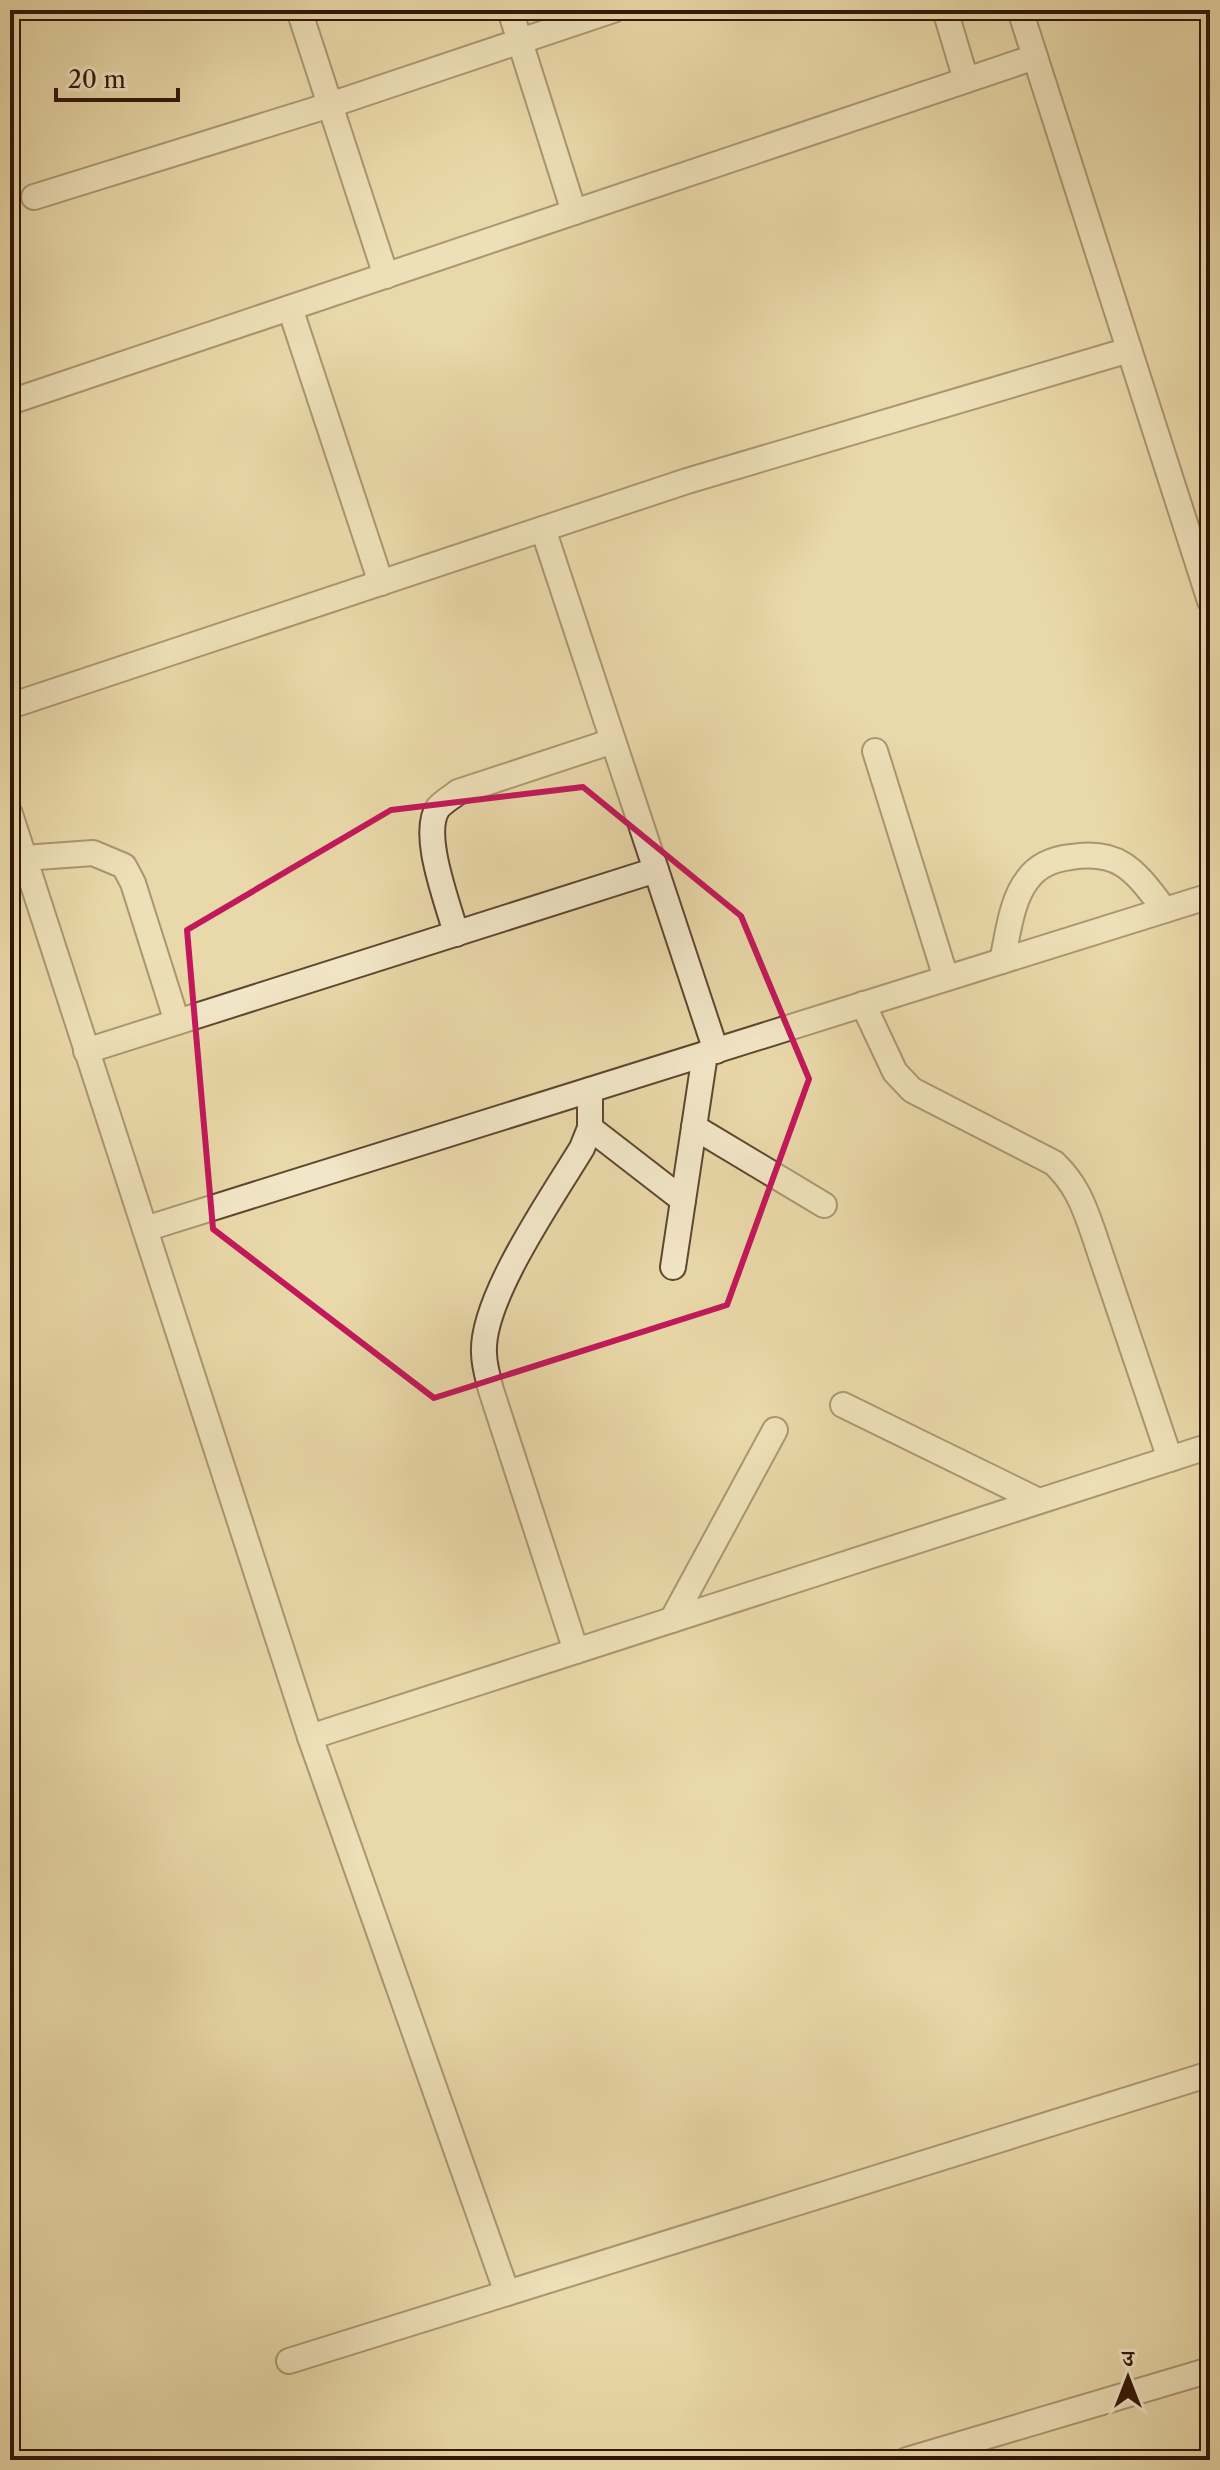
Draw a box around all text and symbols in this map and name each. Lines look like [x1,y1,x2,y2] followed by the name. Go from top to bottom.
[56,52,178,102] scale bar
[68,65,126,94] text: 20 m
[1088,2338,1168,2418] north arrow
[1120,2345,1135,2372] text: उ

